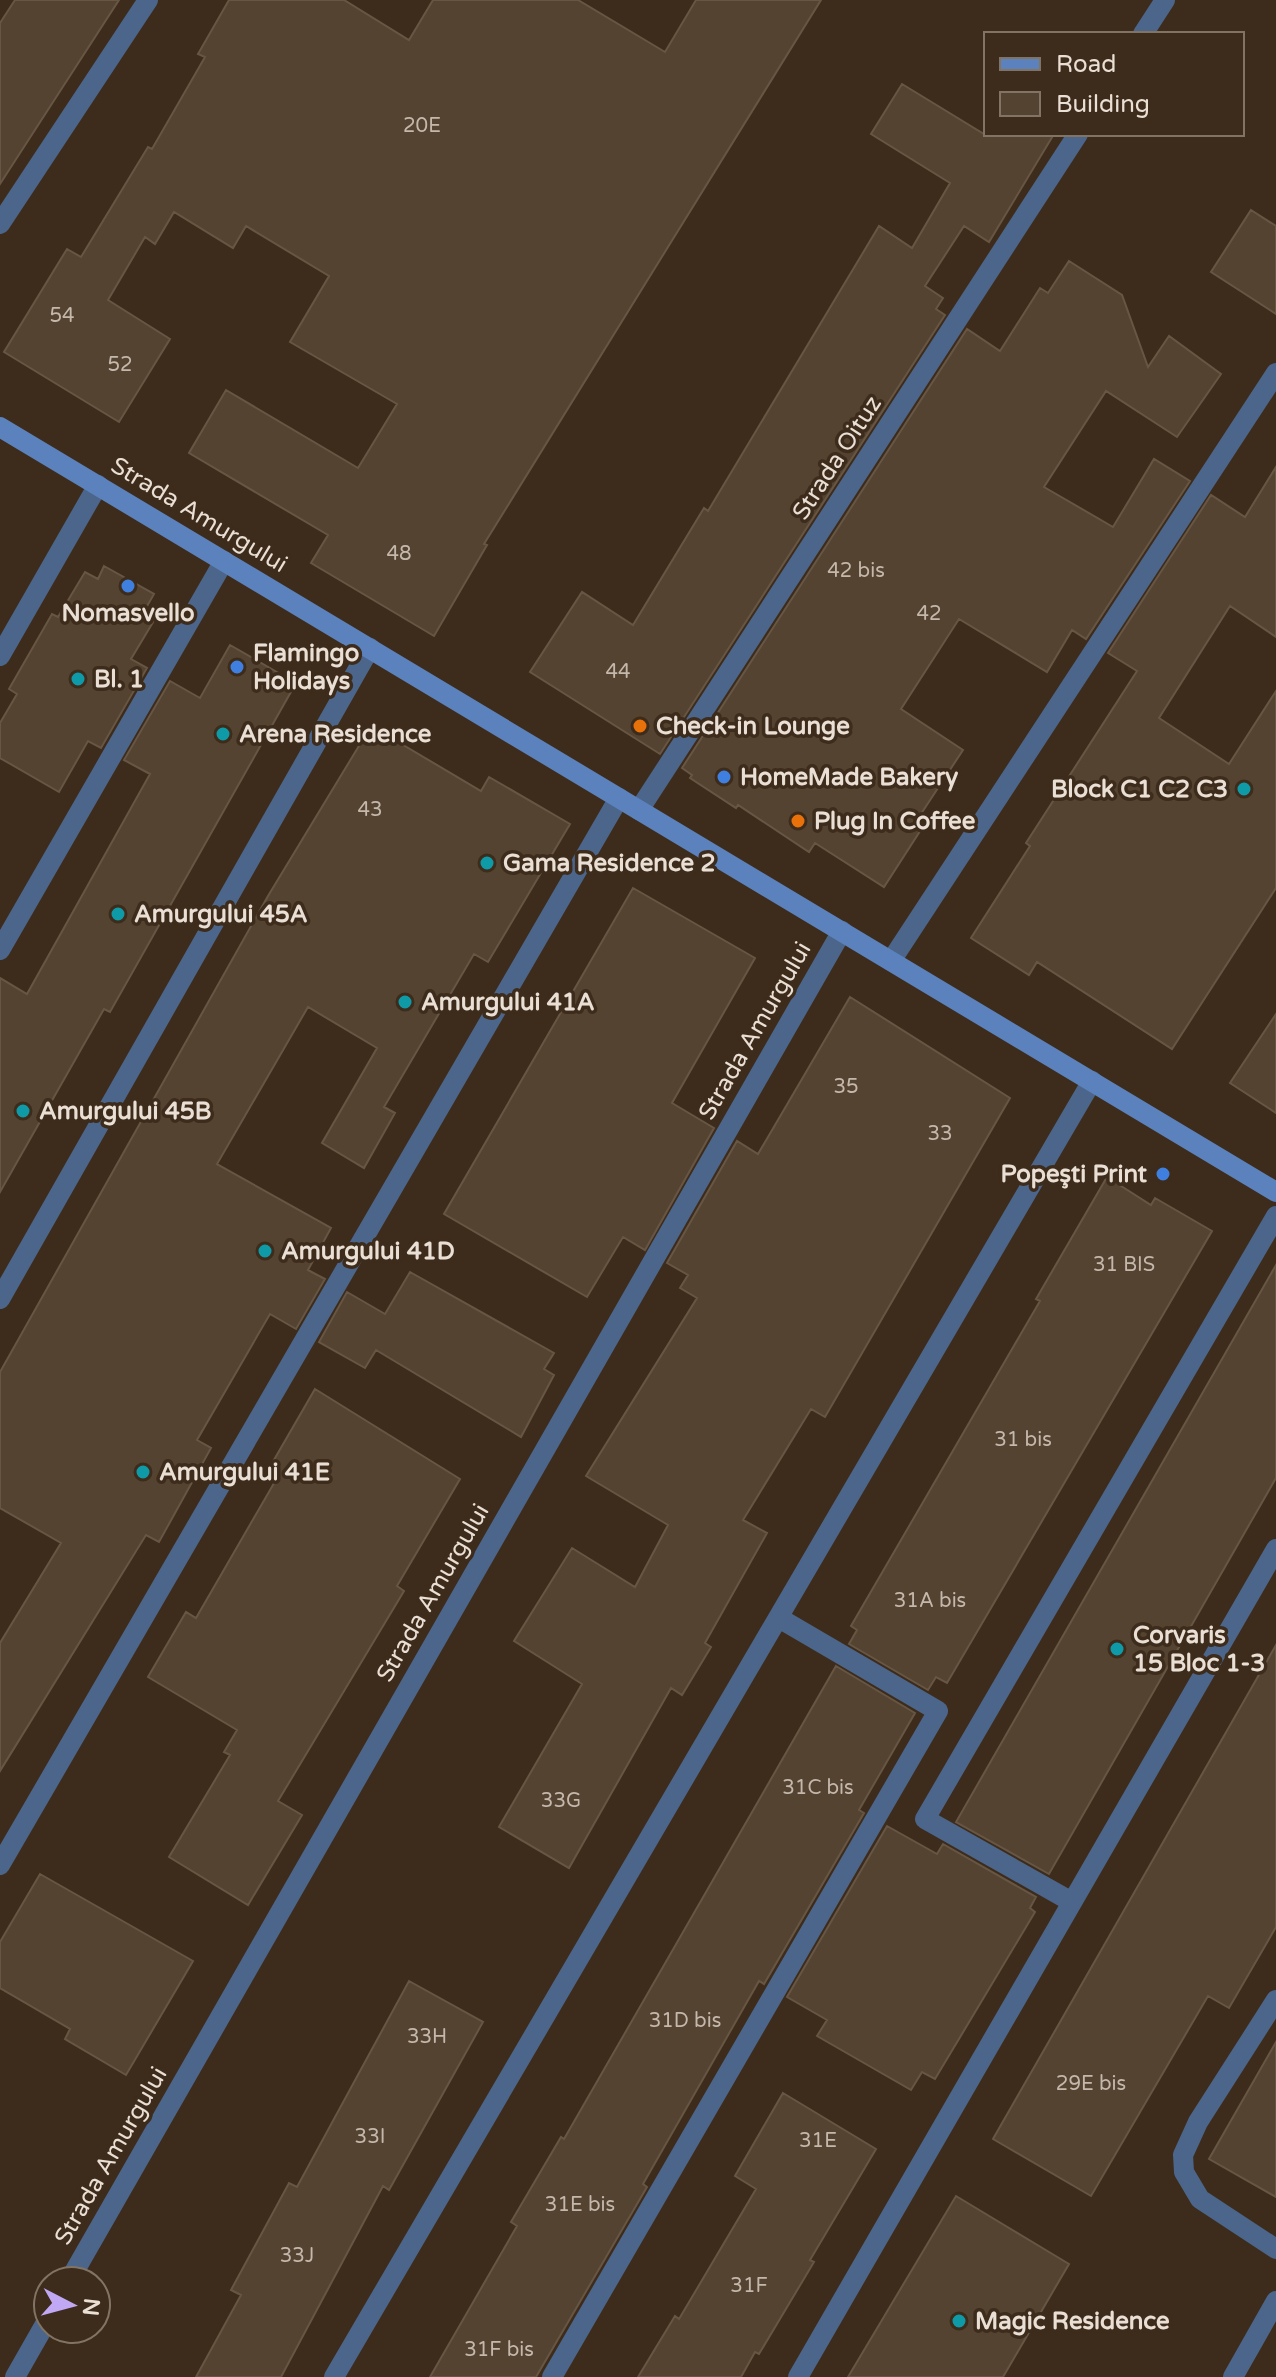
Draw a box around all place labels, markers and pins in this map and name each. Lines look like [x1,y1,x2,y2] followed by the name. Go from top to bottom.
[119,577,137,595] marker: Nomasvello
[61,599,195,628] place label: Nomasvello
[253,639,359,696] place label: Flamingo Holidays
[228,658,246,676] marker: Flamingo Holidays
[94,665,144,694] place label: Bl. 1
[69,670,87,688] marker: Bl. 1
[656,712,850,741] place label: Check-in Lounge
[631,717,649,735] marker: Check-in Lounge
[239,720,432,749] place label: Arena Residence
[214,725,232,743] marker: Arena Residence
[740,763,958,792] place label: HomeMade Bakery
[715,768,733,786] marker: HomeMade Bakery
[1051,775,1228,804] place label: Block C1 C2 C3
[1235,780,1253,798] marker: Block C1 C2 C3
[814,807,976,836] place label: Plug In Coffee
[789,812,807,830] marker: Plug In Coffee
[503,849,716,878] place label: Gama Residence 2
[478,854,496,872] marker: Gama Residence 2
[134,900,308,929] place label: Amurgului 45A
[109,905,127,923] marker: Amurgului 45A
[421,988,595,1017] place label: Amurgului 41A
[396,993,414,1011] marker: Amurgului 41A
[39,1097,212,1126] place label: Amurgului 45B
[14,1102,32,1120] marker: Amurgului 45B
[1000,1160,1148,1189] place label: Popeşti Print
[1154,1165,1172,1183] marker: Popeşti Print
[281,1237,455,1266] place label: Amurgului 41D
[256,1242,274,1260] marker: Amurgului 41D
[159,1458,330,1487] place label: Amurgului 41E
[134,1463,152,1481] marker: Amurgului 41E
[1133,1621,1265,1678] place label: Corvaris 15 Bloc 1-3
[1108,1640,1126,1658] marker: Corvaris 15 Bloc 1-3
[975,2307,1170,2336] place label: Magic Residence
[950,2312,968,2330] marker: Magic Residence

